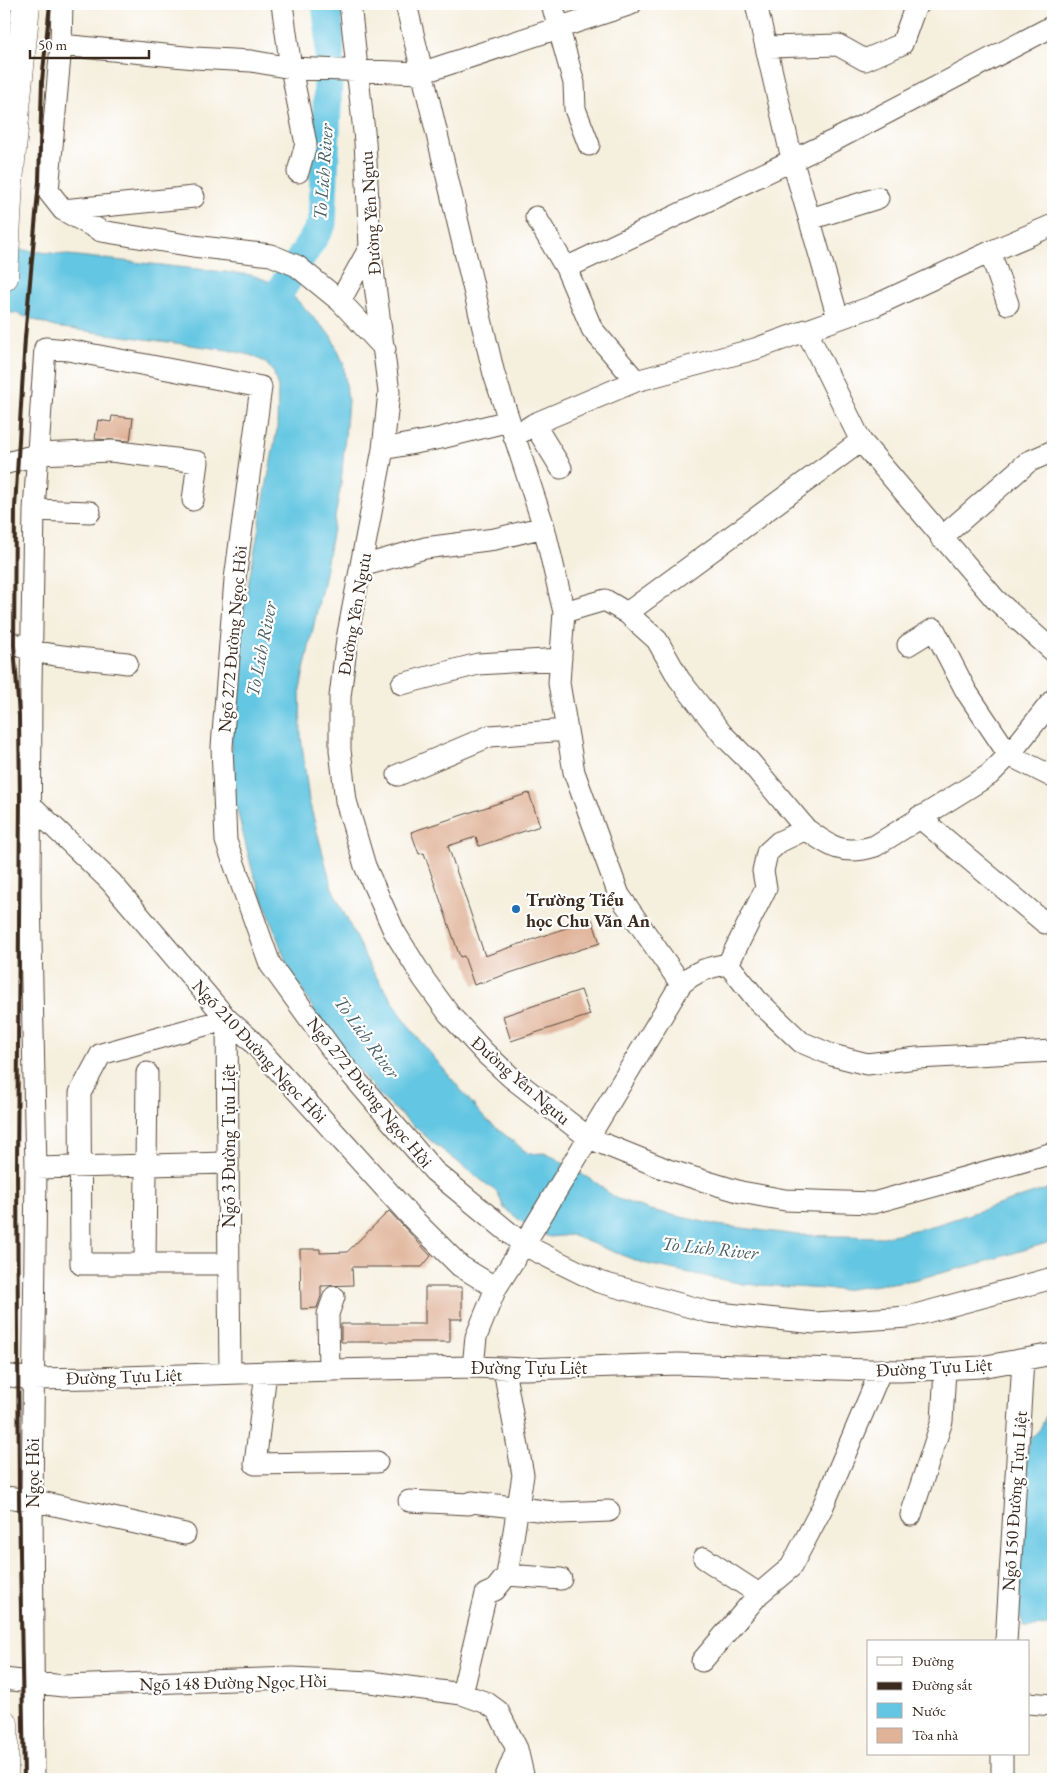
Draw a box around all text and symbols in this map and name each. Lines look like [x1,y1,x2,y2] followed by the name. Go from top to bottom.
[30,28,149,60] scale bar
[38,35,67,54] text: 50 m
[307,122,339,221] water label: To Lich River
[354,150,386,276] street label: Đường Yên Ngưu
[212,544,252,733] street label: Ngõ 272 Đường Ngọc Hồi
[332,550,376,677] street label: Đường Yên Ngưu
[240,598,283,699] water label: To Lich River
[526,888,650,932] place label: Trường Tiểu học Chu Văn An
[510,903,522,915] marker: Trường Tiểu học Chu Văn An
[188,975,333,1128] street label: Ngõ 210 Đường Ngọc Hồi
[329,991,406,1084] water label: To Lich River
[302,1012,438,1173] street label: Ngõ 272 Đường Ngọc Hồi
[467,1031,576,1130] street label: Đường Yên Ngưu
[217,1064,240,1228] street label: Ngõ 3 Đường Tựu Liệt
[661,1231,760,1266] water label: To Lich River
[875,1352,993,1382] street label: Đường Tựu Liệt
[471,1356,588,1379] street label: Đường Tựu Liệt
[65,1362,183,1390] street label: Đường Tựu Liệt
[996,1410,1032,1592] street label: Ngõ 150 Đường Tựu Liệt
[21,1438,44,1508] street label: Ngọc Hồi
[867,1640,1030,1756] legend
[912,1651,954,1670] text: Đường
[139,1669,328,1695] street label: Ngõ 148 Đường Ngọc Hồi
[912,1675,973,1694] text: Đường sắt
[912,1701,946,1720] text: Nước
[912,1725,958,1744] text: Tòa nhà

